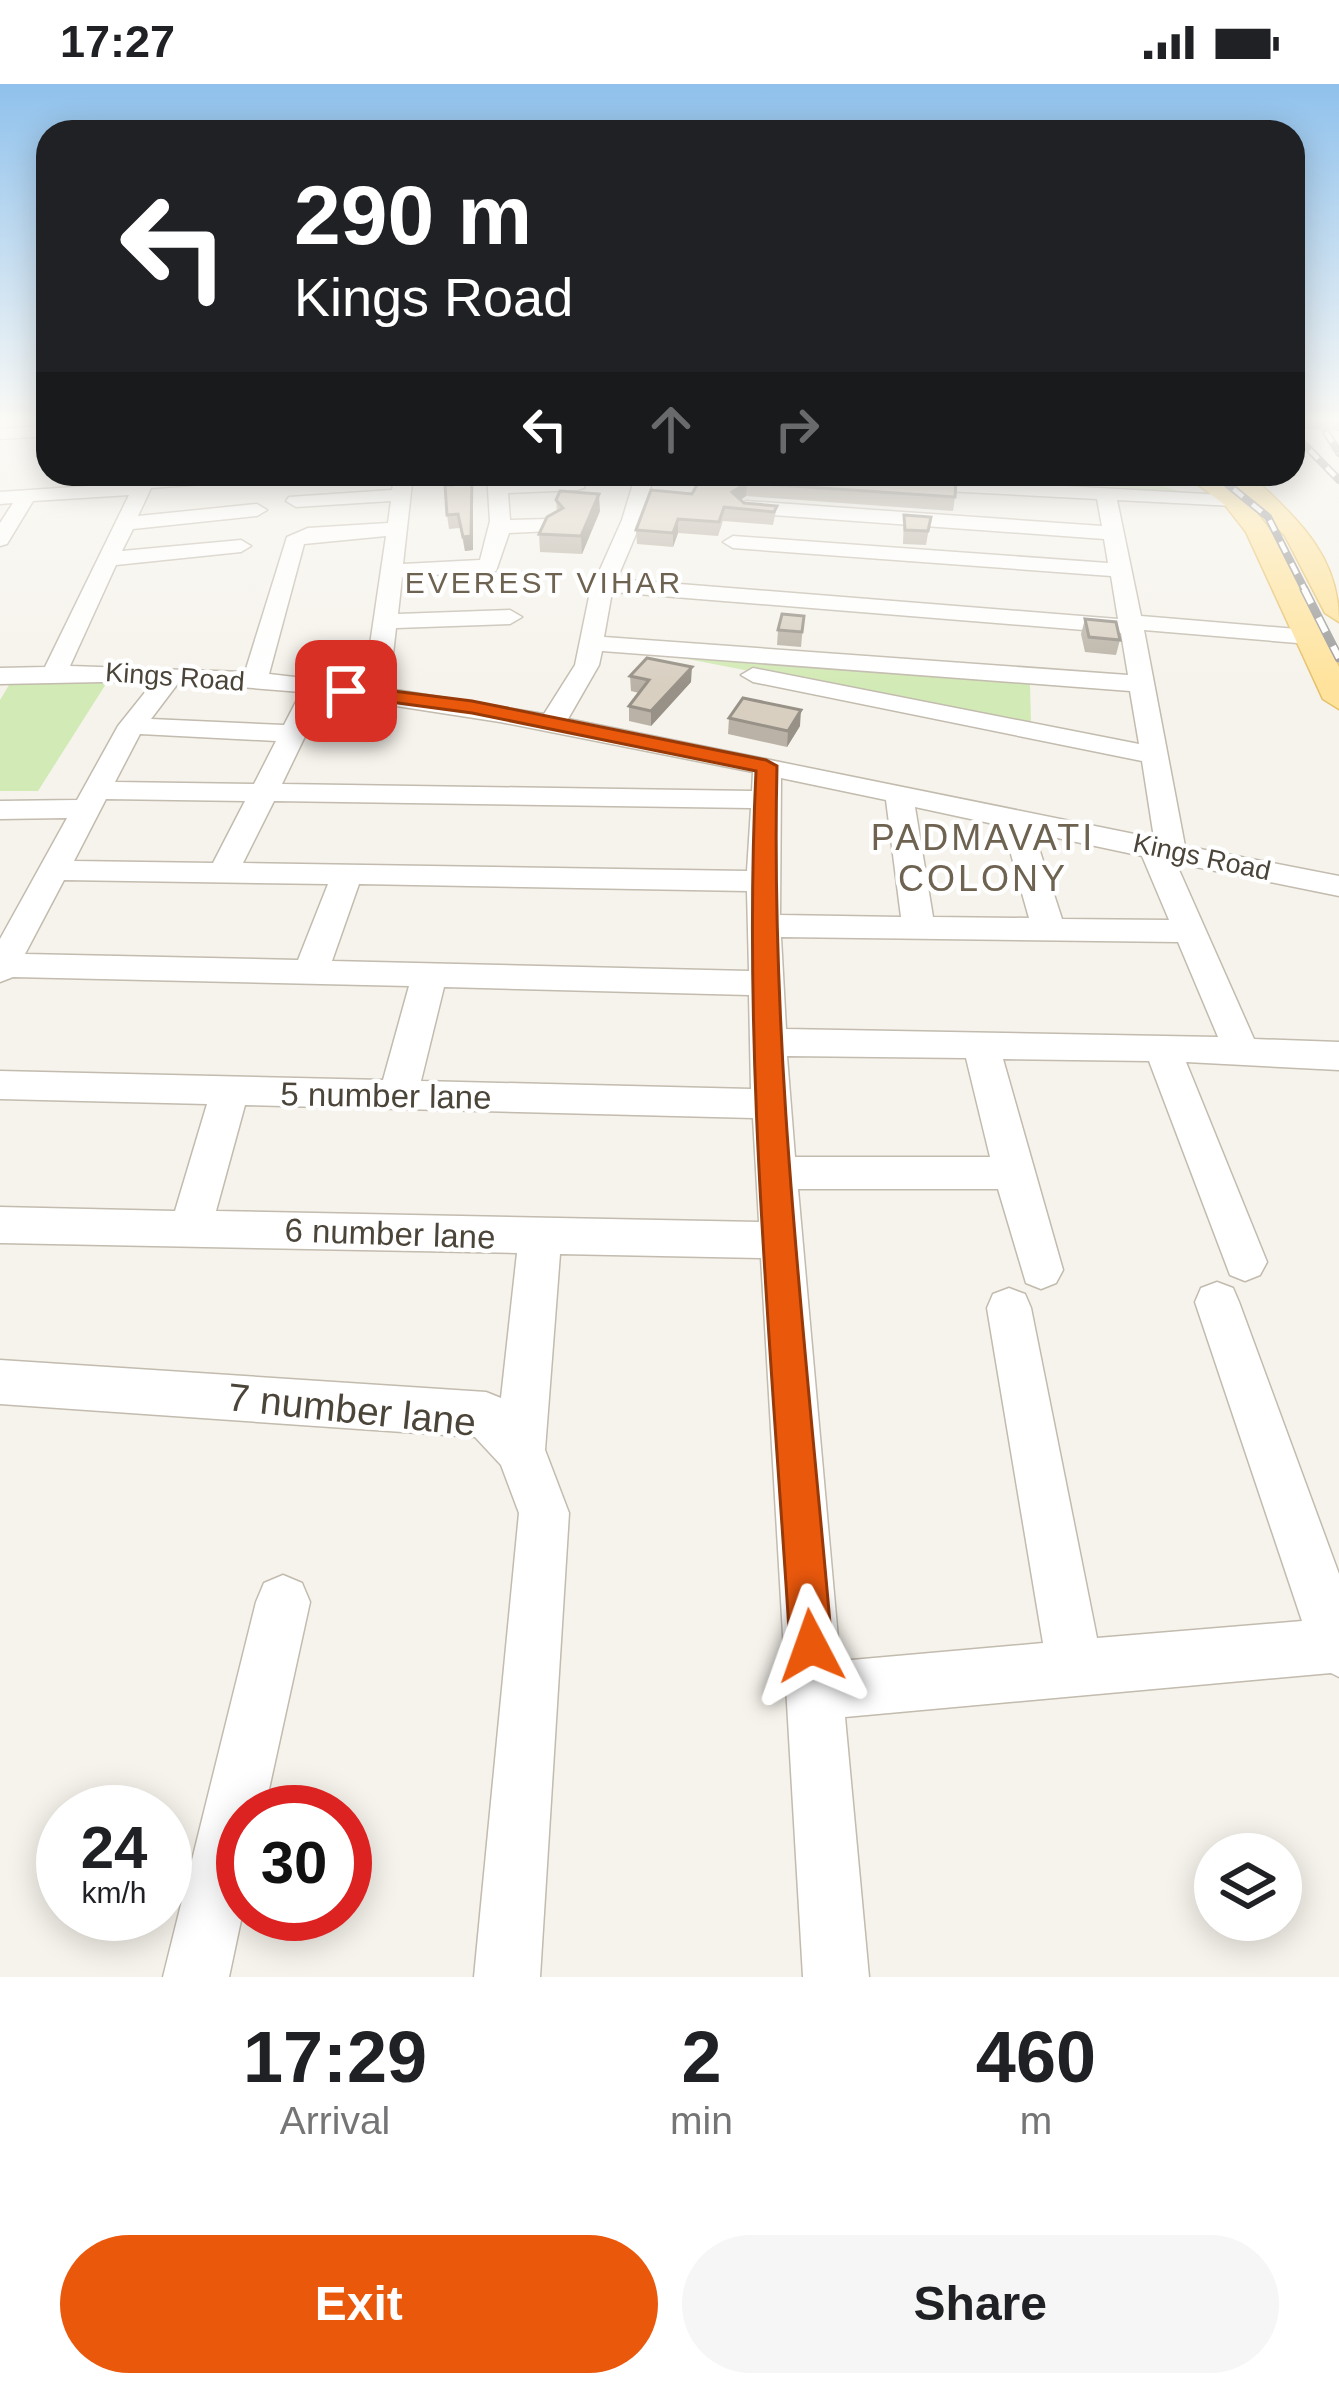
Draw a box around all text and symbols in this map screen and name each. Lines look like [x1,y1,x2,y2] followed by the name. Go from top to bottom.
[60,16,175,67] text: 17:27
[96,168,252,324] icon: left
[294,168,532,262] text: 290 m
[294,267,573,327] text: Kings Road
[512,396,578,462] icon: left
[638,396,704,462] icon: ahead
[764,396,830,462] icon: right
[405,566,683,599] district label: EVEREST VIHAR
[295,640,397,742] pin
[104,657,246,697] street label: Kings Road
[313,658,379,724] icon: arrive
[871,817,1095,899] district label: PADMAVATI COLONY
[1131,828,1273,886] street label: Kings Road
[280,1075,492,1116] street label: 5 number lane
[284,1211,496,1256] street label: 6 number lane
[226,1375,478,1444] street label: 7 number lane
[748,1583,874,1709] position arrow
[216,1785,372,1941] speed limit sign: 30
[81,1814,147,1881] text: 24
[1194,1833,1302,1941] map controls
[1194,1833,1302,1941] button: layers
[81,1876,147,1909] text: km/h
[243,2017,427,2097] text: 17:29
[681,2017,722,2097] text: 2
[976,2017,1096,2097] text: 460
[280,2099,390,2142] text: Arrival
[670,2099,733,2142] text: min
[1020,2099,1052,2142] text: m
[60,2235,658,2373] button: Exit
[682,2235,1279,2373] button: Share

